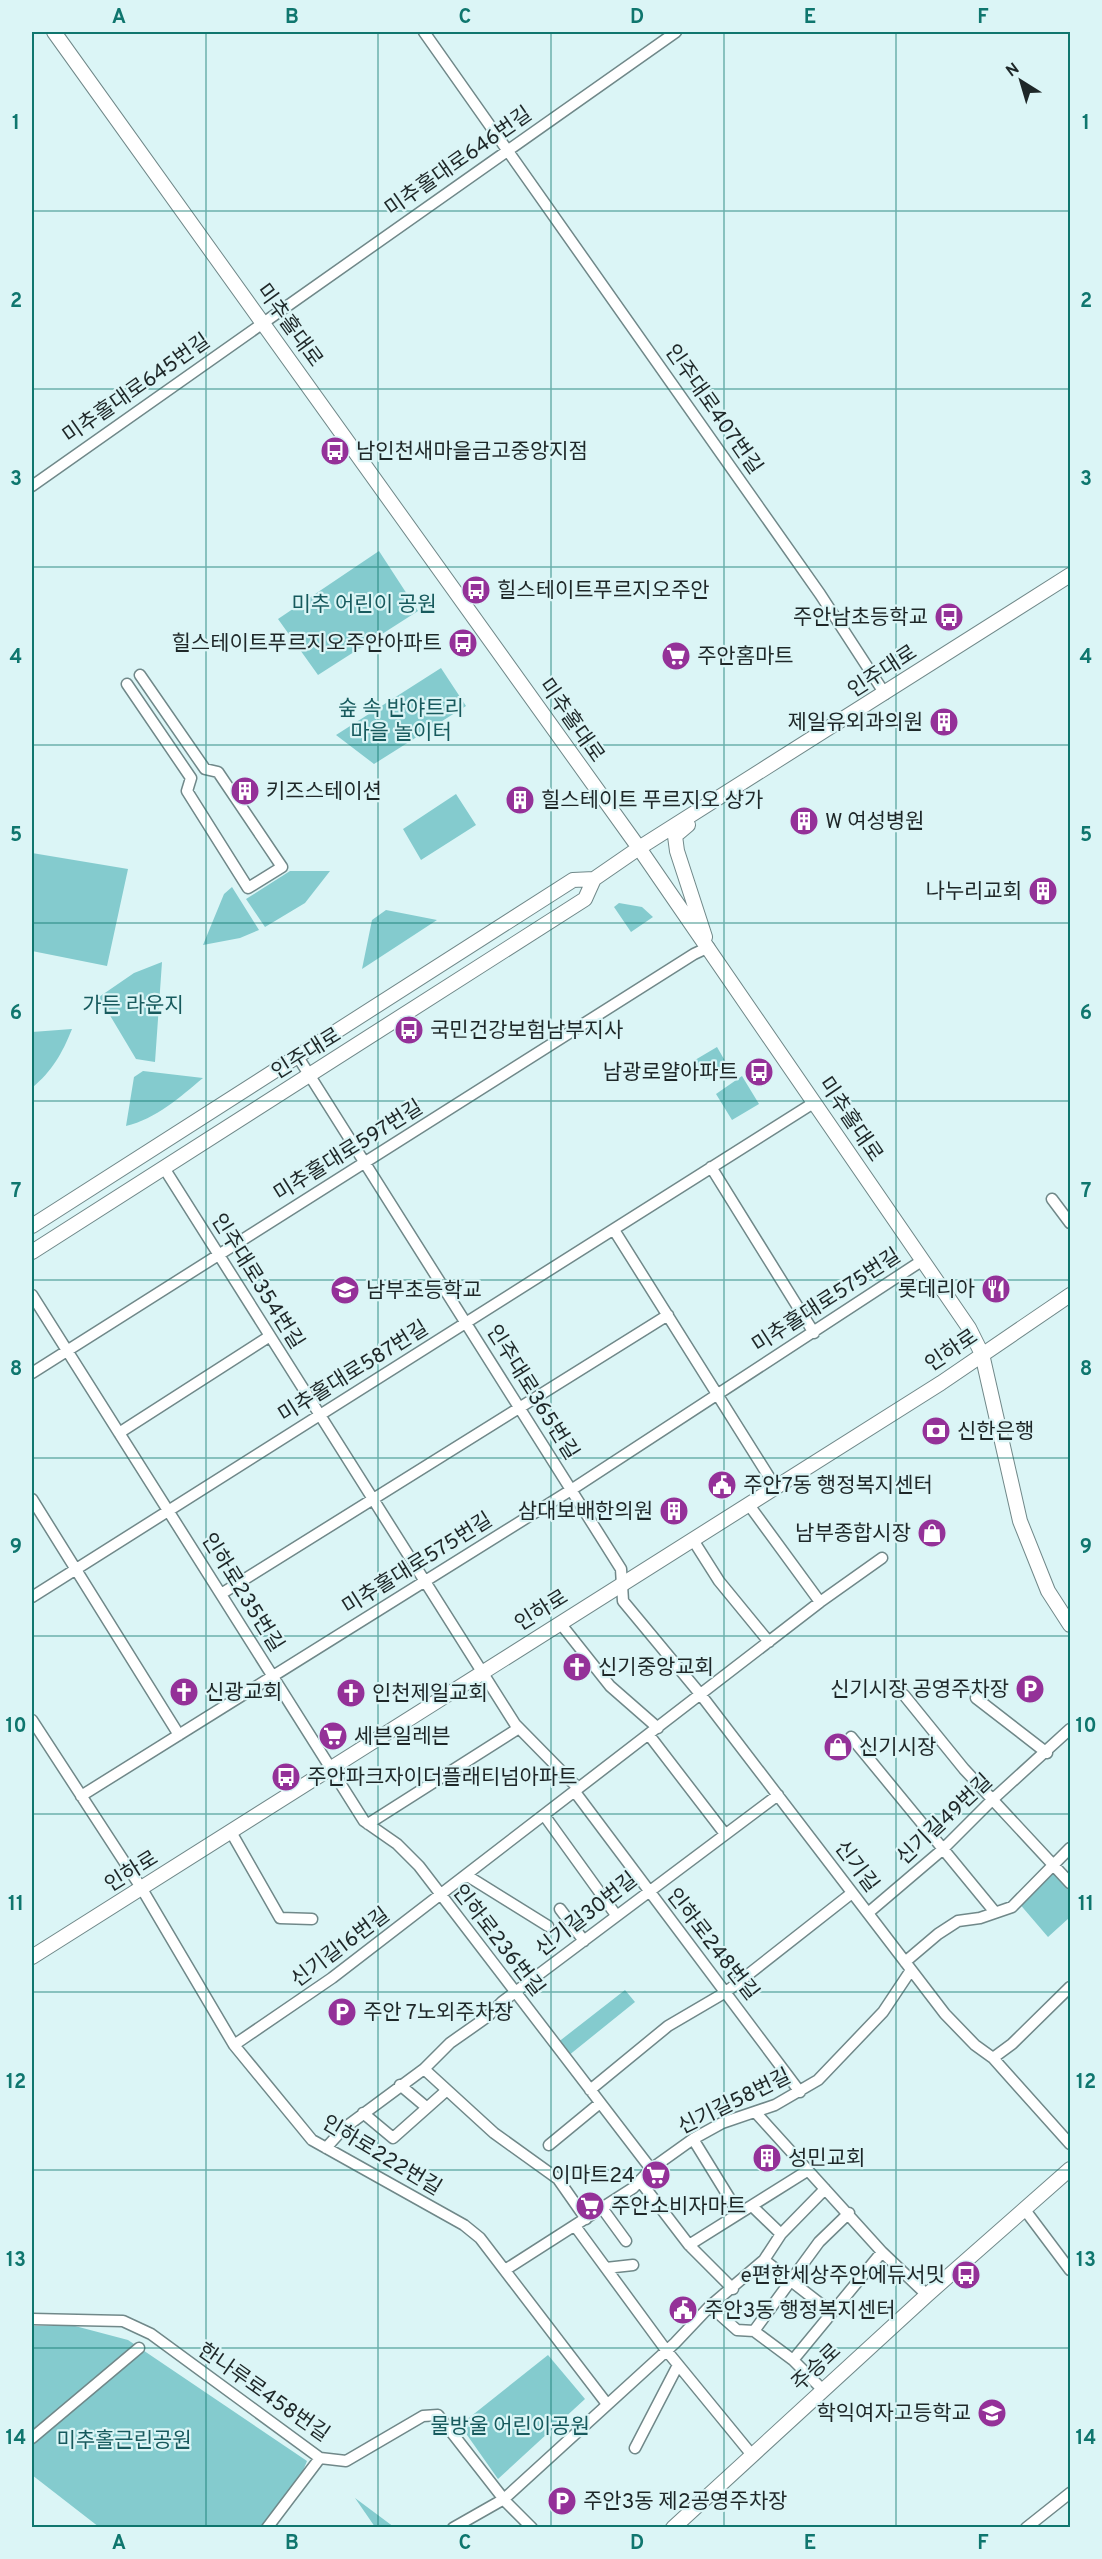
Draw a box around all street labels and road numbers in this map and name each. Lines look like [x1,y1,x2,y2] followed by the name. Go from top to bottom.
[380,101,538,223] street label: 미추홀대로646번길
[249,279,328,373] street label: 미추홀대로
[58,328,216,450] street label: 미추홀대로645번길
[658,340,768,480] street label: 인주대로407번길
[843,640,923,705] street label: 인주대로
[532,674,610,768] street label: 미추홀대로
[267,1022,347,1086] street label: 인주대로
[812,1072,888,1167] street label: 미추홀대로
[269,1095,428,1208] street label: 미추홀대로597번길
[204,1209,309,1355] street label: 인주대로354번길
[747,1243,906,1359] street label: 미추홀대로575번길
[274,1315,434,1429] street label: 미추홀대로587번길
[479,1320,584,1465] street label: 인주대로365번길
[920,1324,983,1379] street label: 인하로
[338,1507,498,1621] street label: 미추홀대로575번길
[194,1528,289,1657] street label: 인하로235번길
[510,1584,574,1638] street label: 인하로
[891,1769,999,1872] street label: 신기길49번길
[828,1836,884,1898] street label: 신기길
[100,1845,164,1899] street label: 인하로
[530,1867,644,1964] street label: 신기길30번길
[446,1880,550,2002] street label: 인하로236번길
[660,1883,764,2006] street label: 인하로248번길
[286,1902,396,1994] street label: 신기길16번길
[674,2063,796,2141] street label: 신기길58번길
[316,2110,446,2203] street label: 인하로222번길
[192,2338,334,2449] street label: 한나루로458번길
[787,2338,847,2398] street label: 주승로

